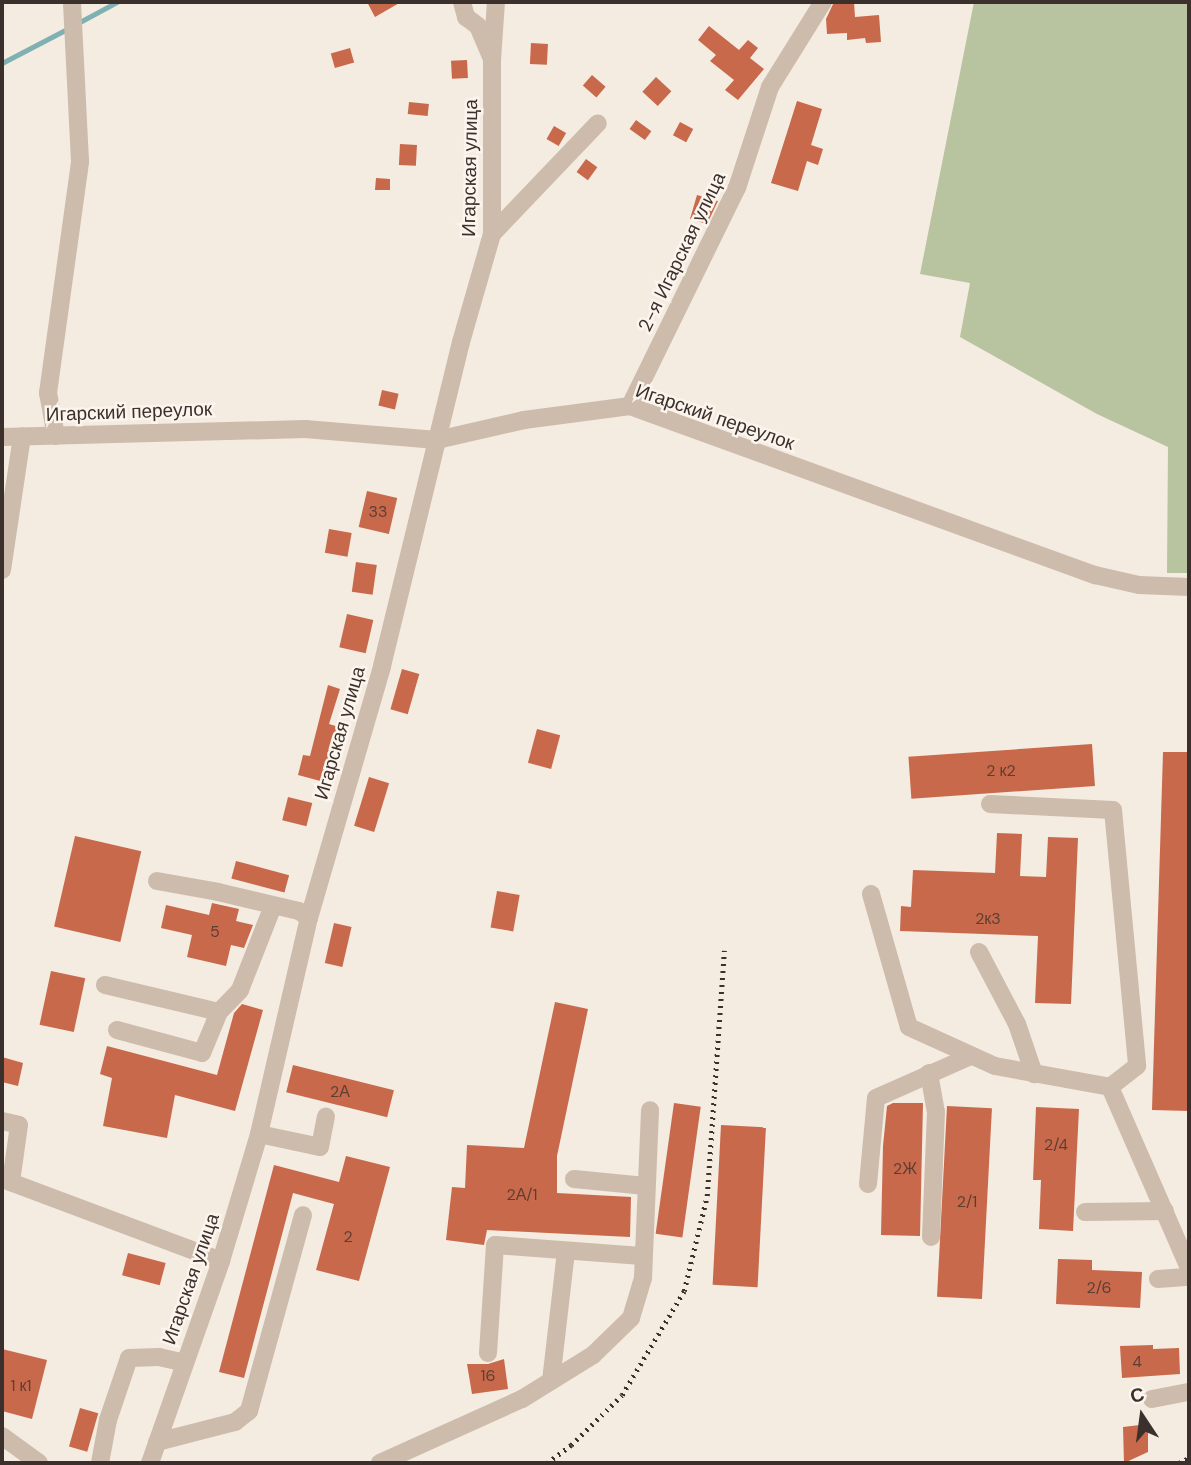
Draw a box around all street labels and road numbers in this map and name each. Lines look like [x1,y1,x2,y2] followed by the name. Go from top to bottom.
[457,99,483,237] street label: Игарская улица
[634,169,730,335] street label: 2-я Игарская улица
[633,379,797,455] street label: Игарский переулок
[45,398,213,426] street label: Игарский переулок
[310,664,370,802] street label: Игарская улица
[158,1210,224,1348] street label: Игарская улица

